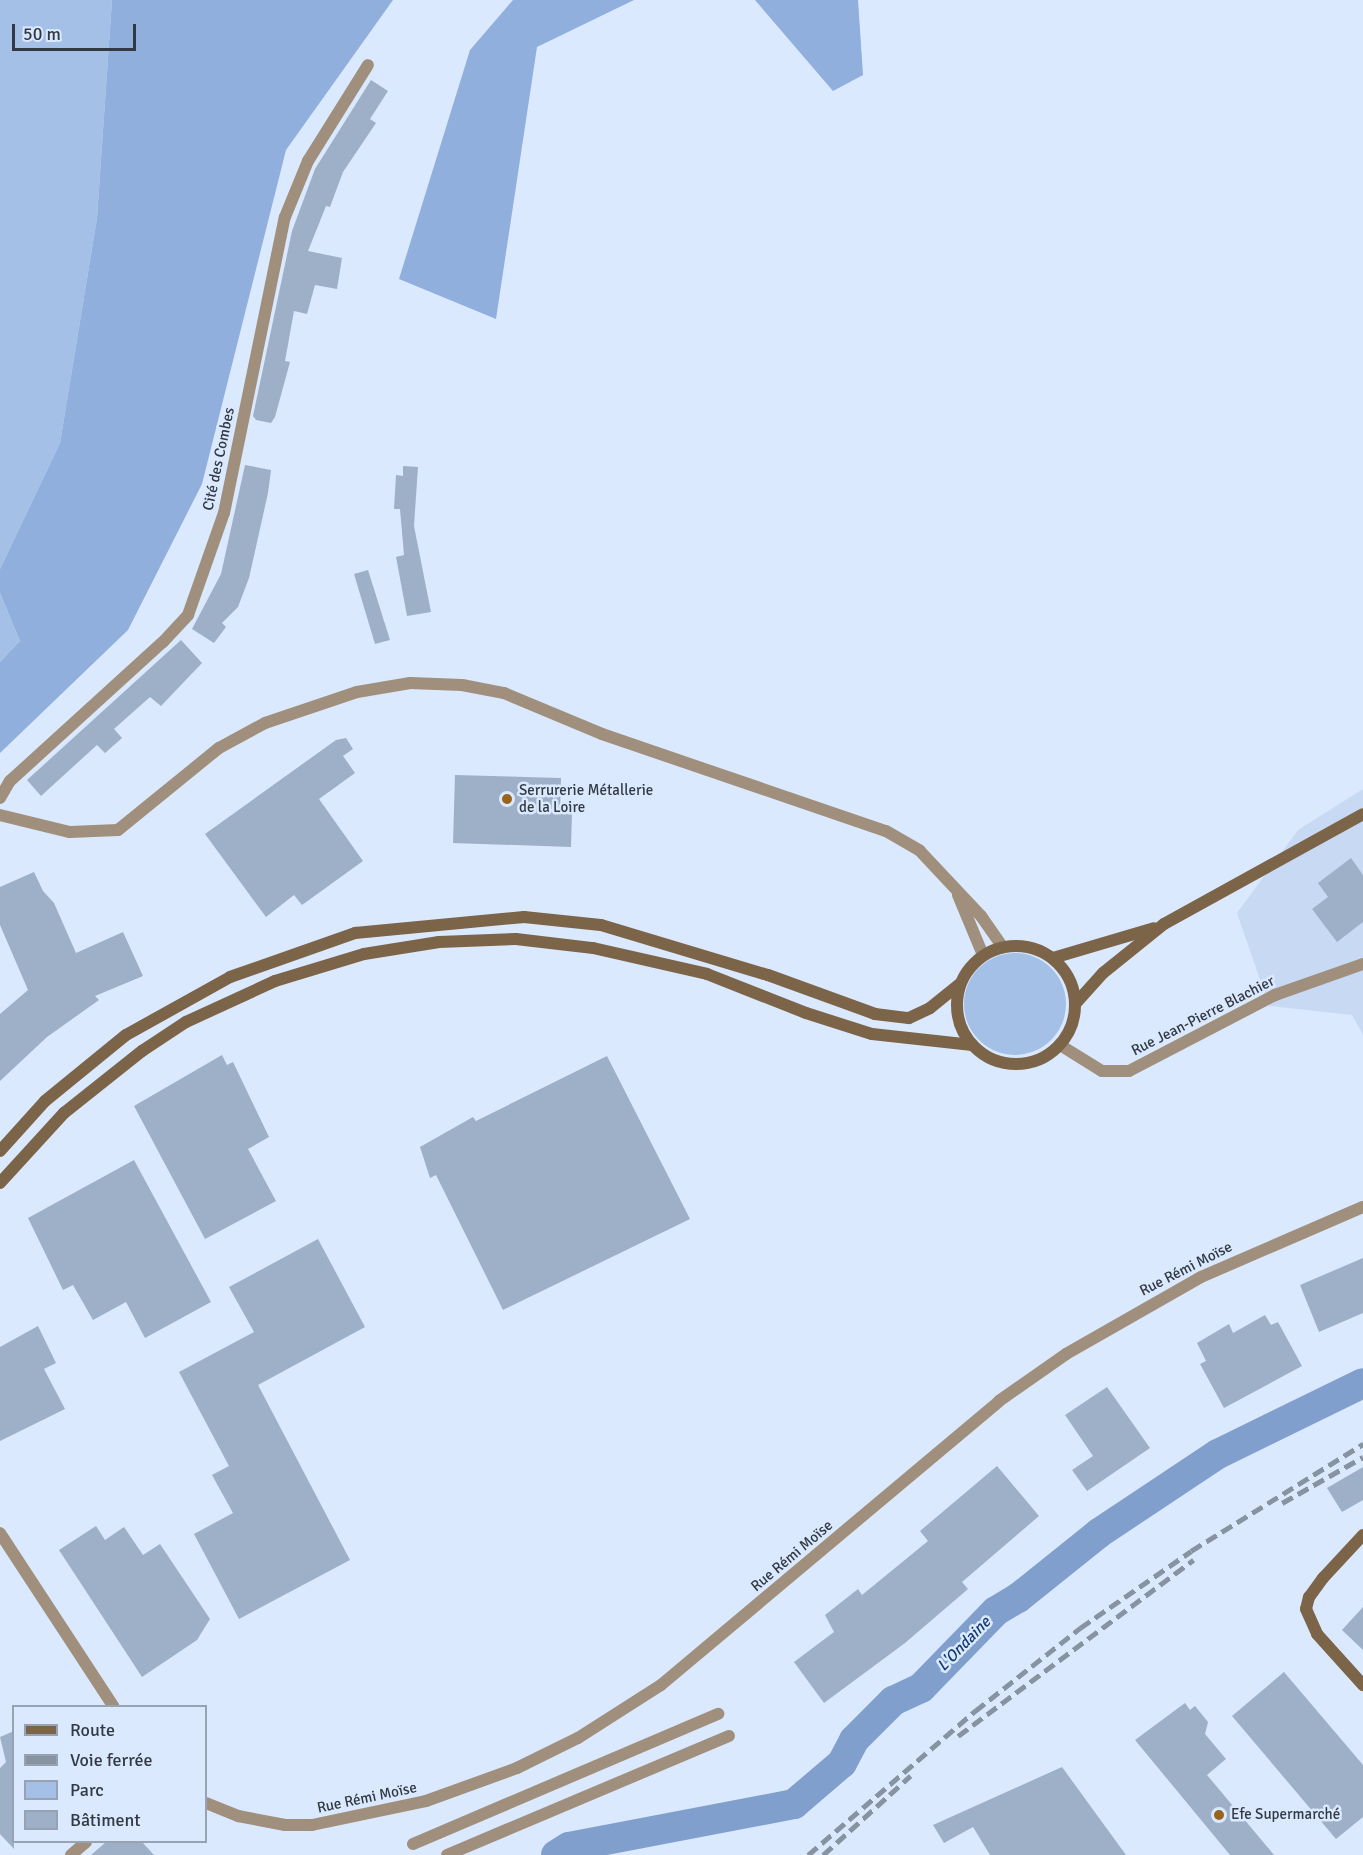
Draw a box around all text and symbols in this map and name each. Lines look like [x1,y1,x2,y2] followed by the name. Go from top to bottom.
[15,12,140,50] scale bar
[23,23,61,45] text: 50 m
[199,406,239,512] street label: Cité des Combes
[519,781,653,816] place label: Serrurerie Métallerie de la Loire
[500,792,514,806] marker: Serrurerie Métallerie de la Loire
[1129,972,1277,1060] street label: Rue Jean-Pierre Blachier
[1137,1238,1235,1300] street label: Rue Rémi Moïse
[747,1517,837,1595] street label: Rue Rémi Moïse
[933,1613,995,1675] water label: L'Ondaine
[12,1705,207,1843] legend
[70,1719,115,1741] text: Route
[70,1749,152,1771] text: Voie ferrée
[70,1779,104,1801] text: Parc
[316,1779,418,1817] street label: Rue Rémi Moïse
[1231,1806,1340,1824] place label: Efe Supermarché
[1212,1808,1226,1822] marker: Efe Supermarché
[70,1809,141,1831] text: Bâtiment

